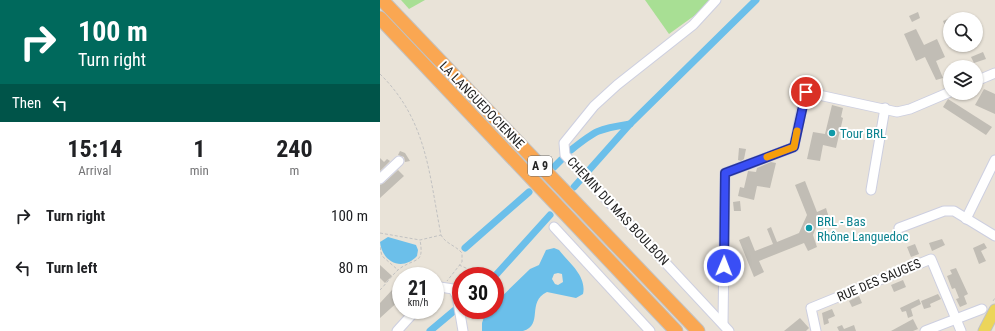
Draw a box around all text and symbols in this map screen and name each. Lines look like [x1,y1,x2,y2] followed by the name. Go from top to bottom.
[943,12,983,100] map controls
[943,12,983,52] button: search
[78,15,148,48] text: 100 m
[12,16,64,68] icon: right
[78,49,146,70] text: Turn right
[437,58,527,152] street label: LA LANGUEDOCIENNE
[943,60,983,100] button: layers
[789,75,823,109] pin
[795,81,817,103] icon: arrive
[49,92,71,114] icon: left
[12,94,41,112] text: Then
[840,126,886,141] place label: Tour BRL
[827,128,837,138] marker: Tour BRL
[67,135,122,163] text: 15:14
[193,135,205,163] text: 1
[276,135,313,163] text: 240
[564,154,672,268] street label: CHEMIN DU MAS BOULBON
[528,156,552,176] road number: A 9
[78,163,111,178] text: Arrival
[190,163,209,178] text: min
[290,163,299,178] text: m
[12,205,34,227] icon: right
[46,207,105,225] text: Turn right
[331,207,368,225] text: 100 m
[817,214,909,244] place label: BRL - Bas Rhône Languedoc
[804,223,814,233] marker: BRL - Bas Rhône Languedoc
[703,245,745,287] position arrow
[835,255,923,304] street label: RUE DES SAUGES
[12,257,34,279] icon: left
[46,259,97,277] text: Turn left
[338,259,368,277] text: 80 m
[452,267,504,319] speed limit sign: 30
[408,276,428,300] text: 21
[408,297,428,308] text: km/h

